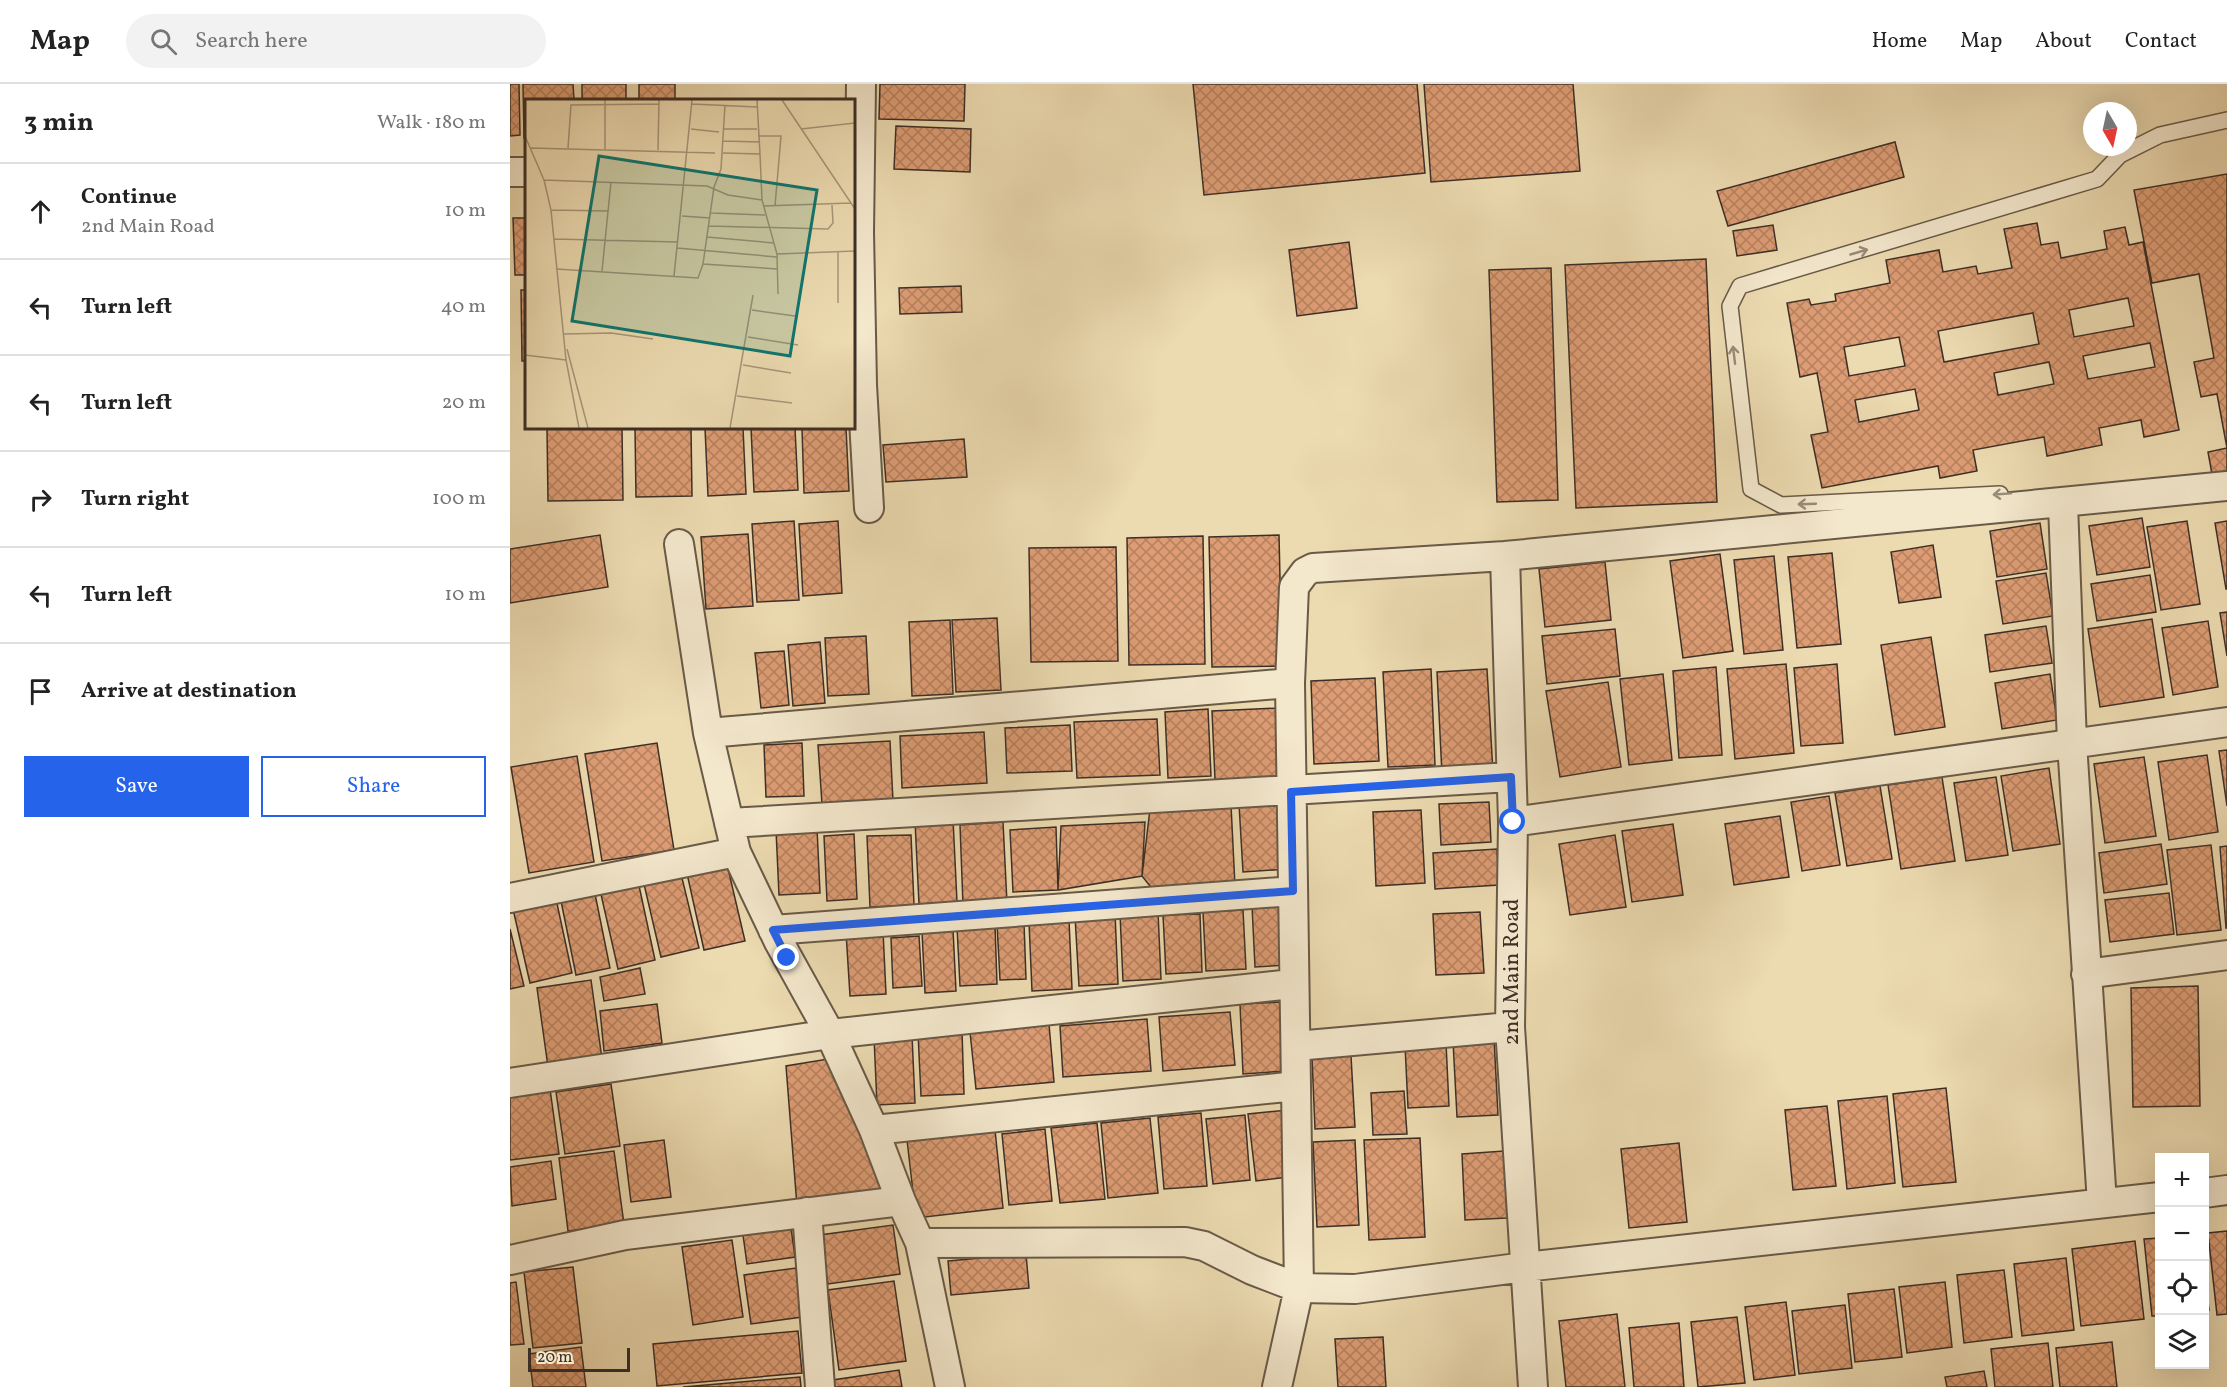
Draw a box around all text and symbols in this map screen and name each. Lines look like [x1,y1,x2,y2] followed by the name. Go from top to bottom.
[126,14,546,68] search box
[30,22,90,61] text: Map
[147,25,180,58] icon: search
[195,26,308,57] text: Search here
[1872,27,1927,56] text: Home
[1960,27,2002,56] text: Map
[2035,27,2092,56] text: About
[2125,27,2197,56] text: Contact
[525,99,855,429] inset map
[2083,102,2137,156] north arrow
[24,105,94,141] text: 3 min
[377,109,486,137] text: Walk · 180 m
[81,182,177,213] text: Continue
[24,195,57,228] icon: ahead
[445,197,486,225] text: 10 m
[81,213,215,241] text: 2nd Main Road
[1849,246,1868,257] one-way arrow
[24,291,57,324] icon: left
[81,292,172,323] text: Turn left
[441,293,486,321] text: 40 m
[1729,345,1740,365] one-way arrow
[24,387,57,420] icon: left
[81,388,172,419] text: Turn left
[442,389,486,417] text: 20 m
[24,483,57,516] icon: right
[81,484,189,515] text: Turn right
[432,485,486,513] text: 100 m
[1992,489,2012,500] one-way arrow
[1797,499,1817,510] one-way arrow
[24,579,57,612] icon: left
[81,580,172,611] text: Turn left
[445,581,486,609] text: 10 m
[24,675,57,708] icon: arrive
[81,676,297,707] text: Arrive at destination
[24,756,249,817] button: Save
[261,756,486,817] button: Share
[1499,808,1525,834] route start
[1497,898,1528,1046] street label: 2nd Main Road
[773,944,799,970] route end
[2155,1153,2209,1369] map controls
[2155,1153,2209,1207] button: +
[2155,1207,2209,1261] button: −
[2155,1261,2209,1315] button: locate
[2155,1315,2209,1369] button: layers
[528,1345,630,1372] scale bar
[537,1347,572,1369] text: 20 m

